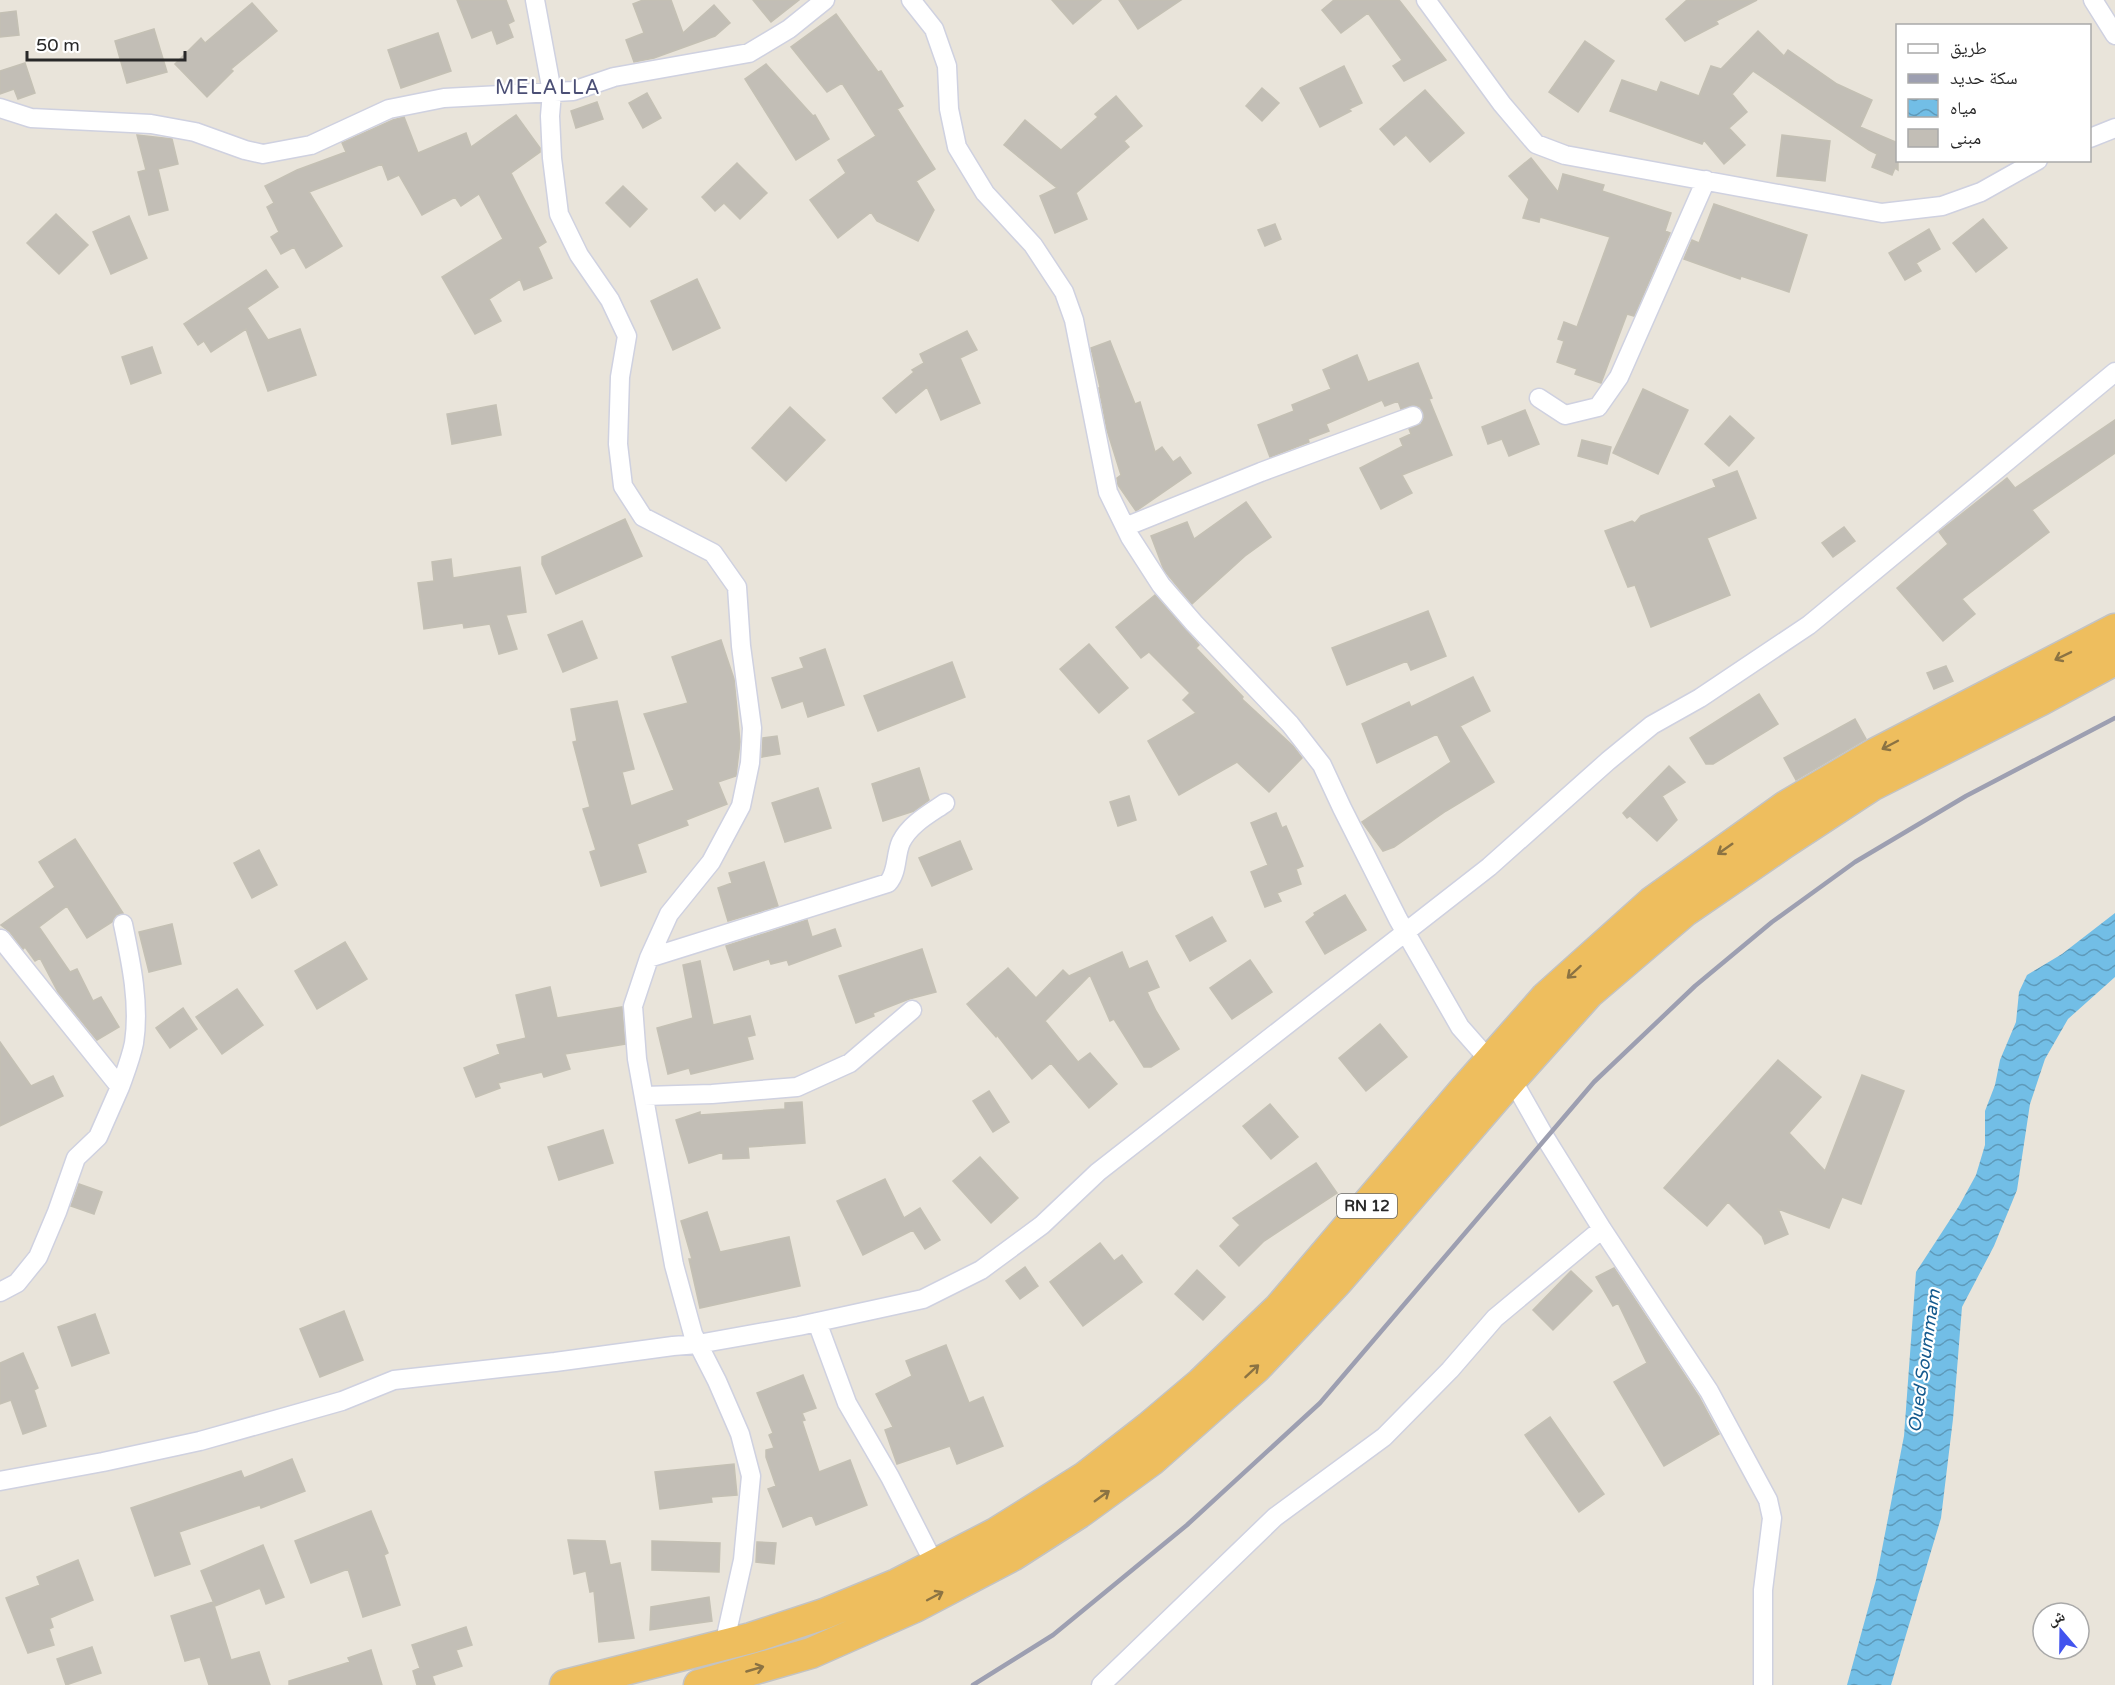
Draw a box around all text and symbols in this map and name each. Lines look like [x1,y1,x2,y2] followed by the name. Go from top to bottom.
[27,24,184,62] scale bar
[1896,24,2091,162] legend
[36,34,80,56] text: 50 m
[1950,37,1987,59] text: طريق
[1950,67,2018,89] text: سكة حديد
[495,76,601,100] district label: MELALLA
[1950,97,1977,119] text: مياه
[1950,127,1981,149] text: مبنى
[2055,650,2073,662] one-way arrow
[1882,739,1899,751] one-way arrow
[1717,843,1734,855] one-way arrow
[1567,965,1582,979] one-way arrow
[1337,1194,1397,1218] road number: RN 12
[1903,1288,1945,1434] water label: Oued Soummam
[1244,1364,1259,1378] one-way arrow
[1094,1490,1110,1502] one-way arrow
[926,1590,944,1601] one-way arrow
[2031,1601,2091,1661] north arrow
[2045,1606,2068,1630] text: ش
[745,1663,764,1674] one-way arrow

